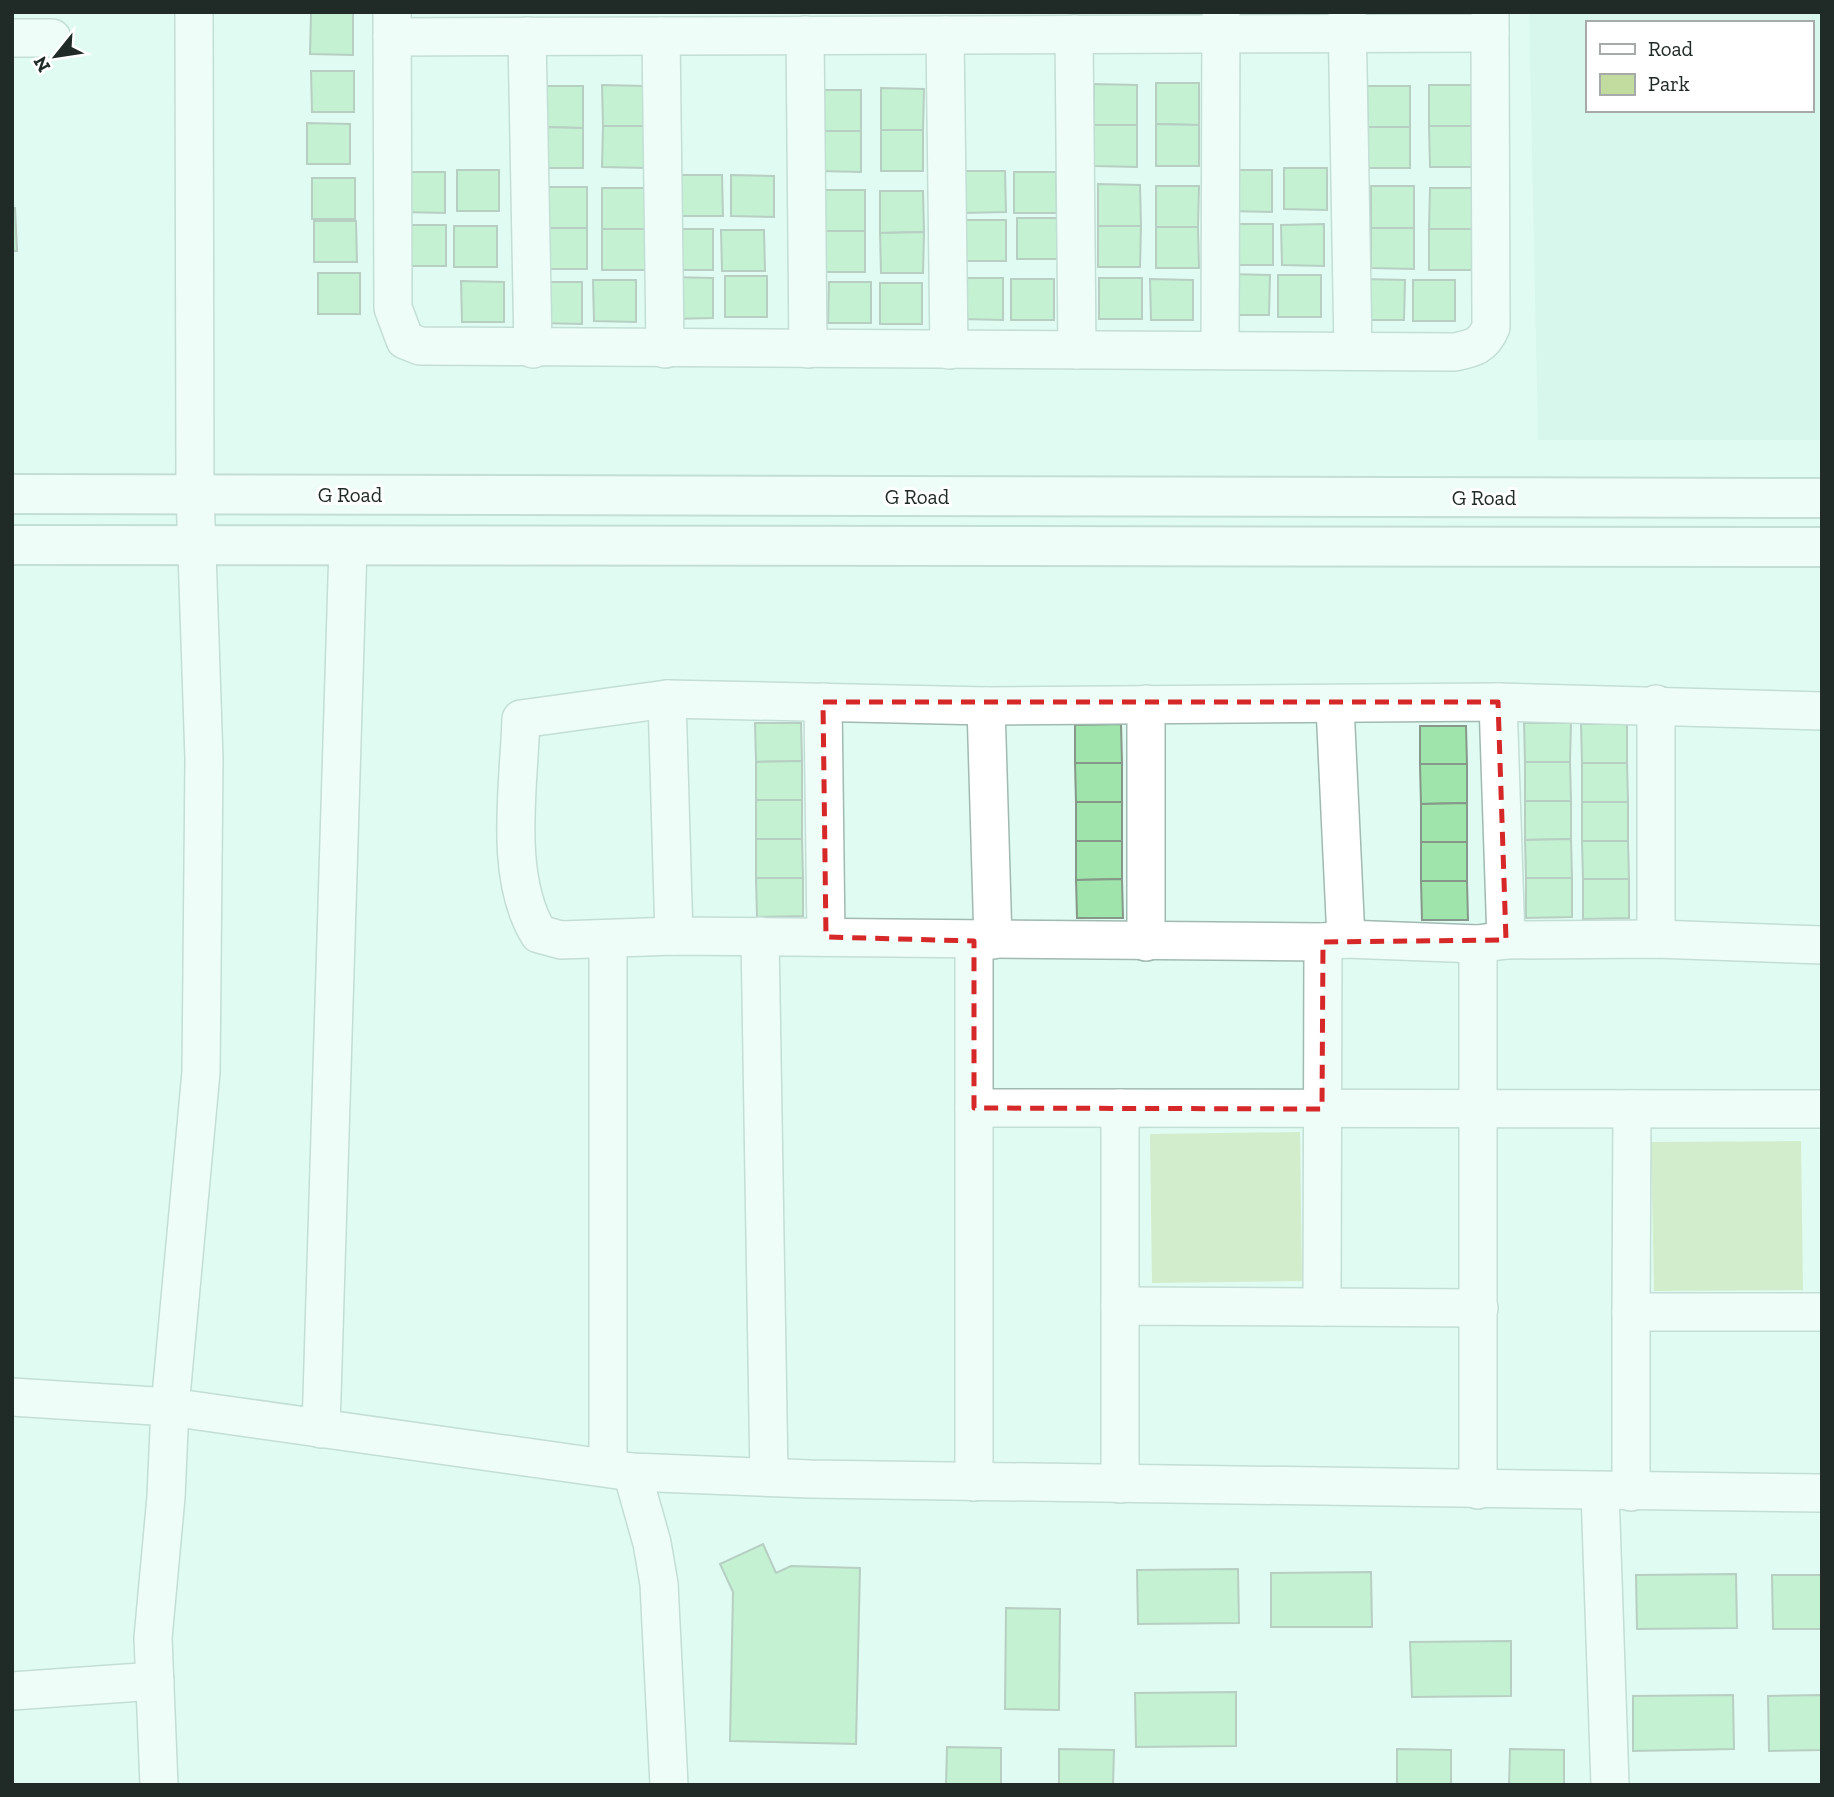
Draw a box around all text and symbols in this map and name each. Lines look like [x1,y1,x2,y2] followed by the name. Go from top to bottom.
[21,21,91,91] north arrow
[1586,21,1813,112] legend
[1648,36,1694,61] text: Road
[28,52,55,76] text: N
[1648,71,1690,96] text: Park
[318,482,383,507] street label: G Road
[885,484,950,509] street label: G Road
[1452,485,1517,510] street label: G Road

